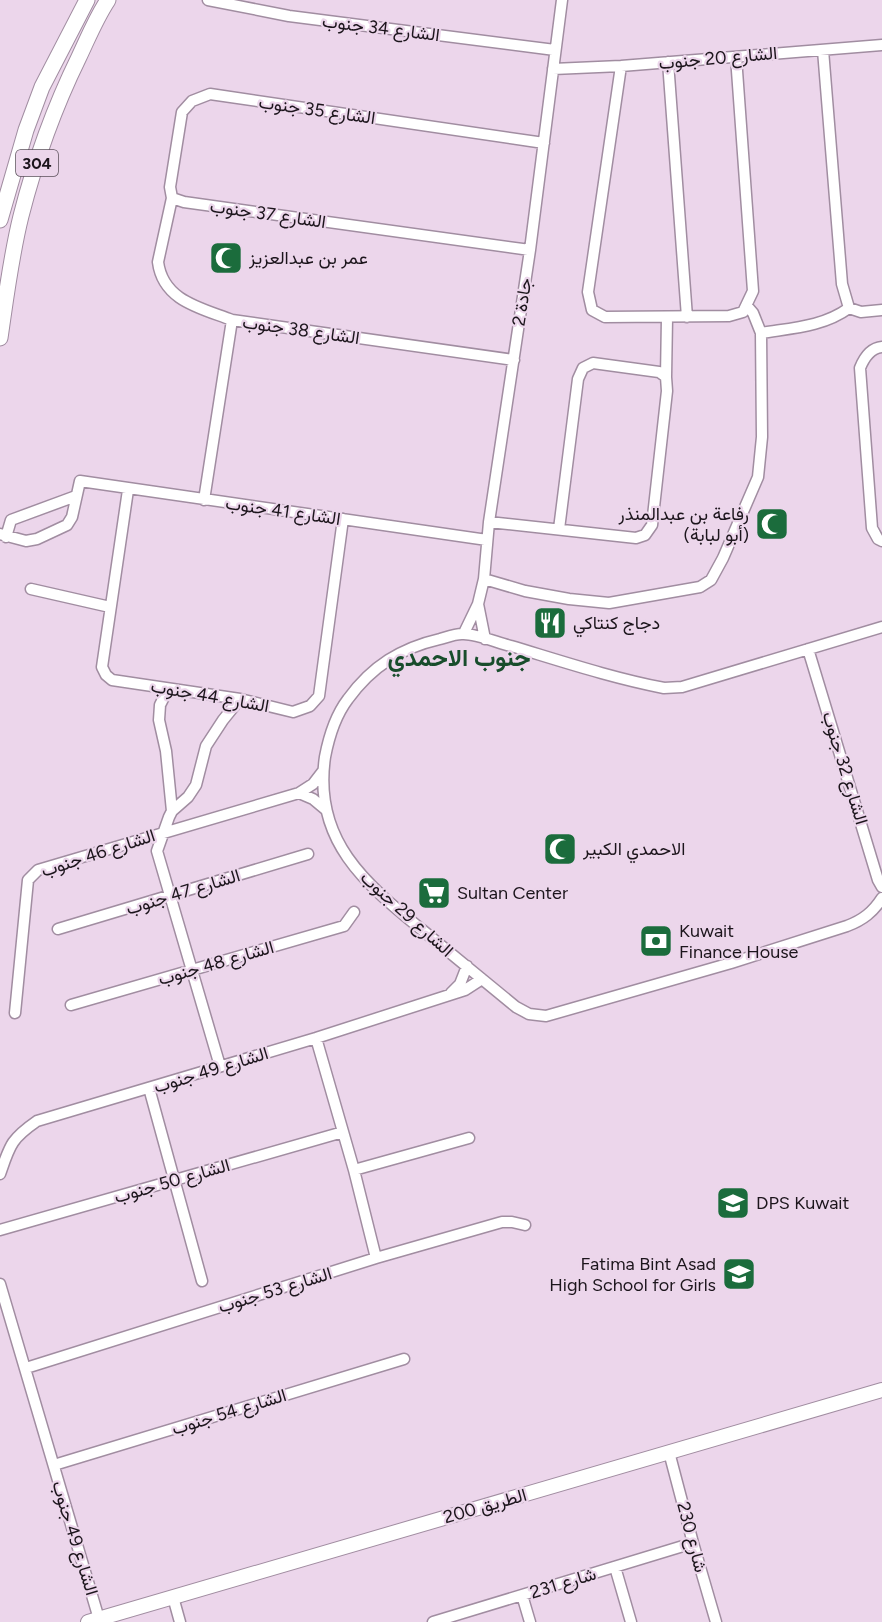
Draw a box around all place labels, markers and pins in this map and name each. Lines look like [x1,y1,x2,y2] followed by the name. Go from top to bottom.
[208,240,244,276] mosque icon: عمر بن عبدالعزيز
[248,247,368,269] place label: عمر بن عبدالعزيز
[618,503,749,546] place label: رفاعة بن عبدالمنذر (أبو لبابة)
[754,506,790,542] mosque icon: رفاعة بن عبدالمنذر (أبو لبابة)
[532,605,568,641] restaurant icon: دجاج كنتاكي
[573,612,660,638] place label: دجاج كنتاكي
[542,831,578,867] mosque icon: الاحمدي الكبير
[582,838,685,864] place label: الاحمدي الكبير
[416,875,452,911] supermarket icon: Sultan Center
[457,882,568,904] place label: Sultan Center
[679,920,799,963] place label: Kuwait Finance House
[638,923,674,959] bank icon: Kuwait Finance House
[715,1185,751,1221] school or university icon: DPS Kuwait
[756,1192,850,1214] place label: DPS Kuwait
[549,1253,716,1296] place label: Fatima Bint Asad High School for Girls
[721,1256,757,1292] school or university icon: Fatima Bint Asad High School for Girls

